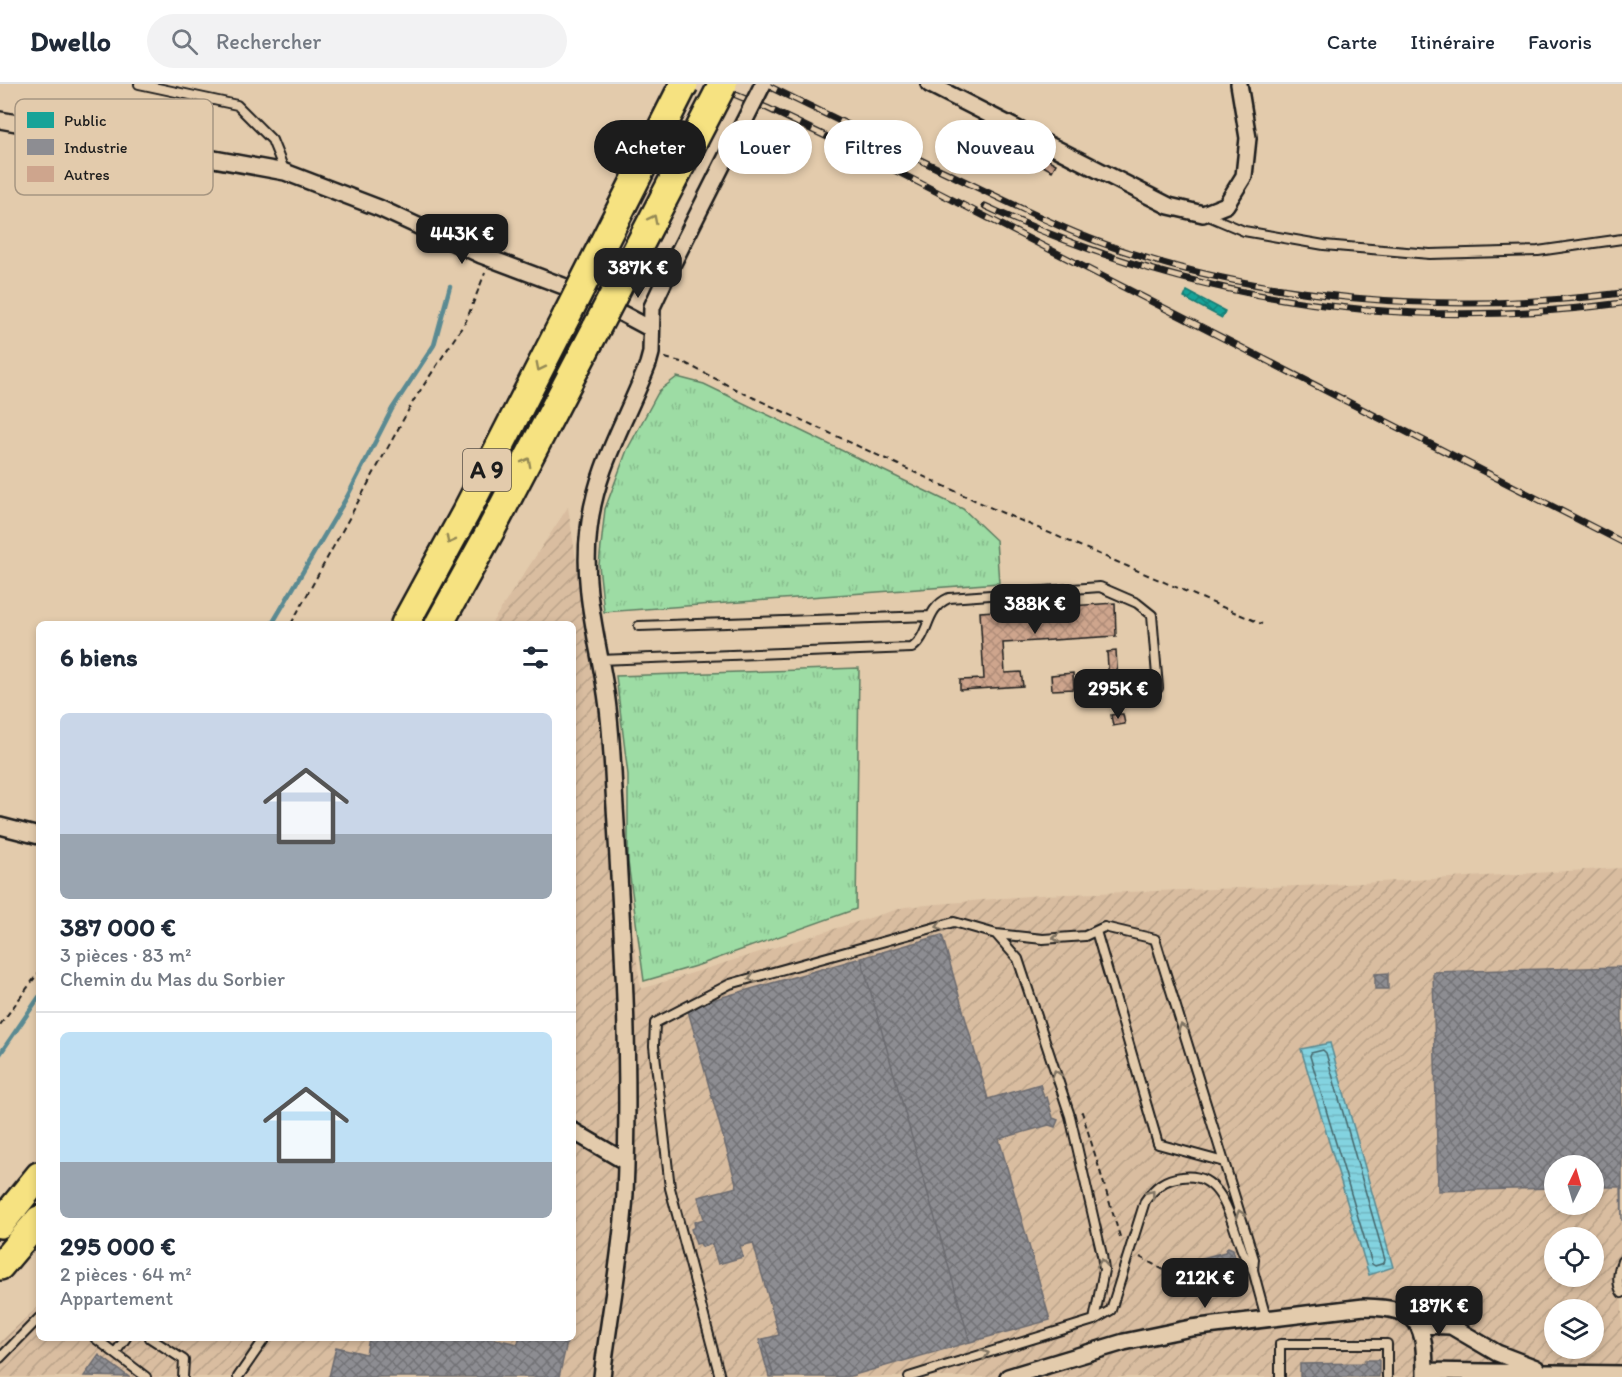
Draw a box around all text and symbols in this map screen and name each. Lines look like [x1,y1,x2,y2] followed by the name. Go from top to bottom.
[147,14,567,68] search box
[30,24,111,58] text: Dwello
[168,25,201,58] icon: search
[216,28,321,55] text: Rechercher
[1327,29,1377,54] text: Carte
[1410,29,1495,54] text: Itinéraire
[1528,29,1592,54] text: Favoris
[15,99,213,195] legend
[64,111,106,130] text: Public
[594,120,706,174] chip: Acheter
[718,120,812,174] chip: Louer
[824,120,923,174] chip: Filtres
[935,120,1056,174] chip: Nouveau
[64,138,128,157] text: Industrie
[64,165,110,184] text: Autres
[413,214,511,265] pin: 443K €
[646,215,657,226] one-way arrow
[430,221,494,245] text: 443K €
[589,248,687,299] pin: 387K €
[608,255,668,279] text: 387K €
[536,361,547,371] one-way arrow
[463,449,511,491] road number: A 9
[520,458,531,468] one-way arrow
[446,534,457,545] one-way arrow
[986,584,1084,635] pin: 388K €
[1004,591,1066,615] text: 388K €
[60,641,138,673] text: 6 biens
[519,641,552,674] icon: filters
[1069,669,1167,720] pin: 295K €
[1088,676,1148,700] text: 295K €
[252,752,360,860] icon: home
[60,911,176,943] text: 387 000 €
[935,919,946,931] one-way arrow
[1052,932,1061,945] one-way arrow
[60,943,191,967] text: 3 pièces · 83 m²
[60,967,285,991] text: Chemin du Mas du Sorbier
[747,971,758,983] one-way arrow
[1177,1023,1190,1034] one-way arrow
[1051,1069,1063,1080] one-way arrow
[252,1071,360,1179] icon: home
[1544,1155,1604,1215] north arrow
[1544,1155,1604,1359] map controls
[1144,1190,1155,1201] one-way arrow
[1235,1209,1247,1220] one-way arrow
[1544,1227,1604,1287] button: locate
[60,1230,176,1262] text: 295 000 €
[1096,1258,1109,1267] one-way arrow
[1156,1258,1254,1309] pin: 212K €
[60,1262,192,1286] text: 2 pièces · 64 m²
[1175,1265,1235,1289] text: 212K €
[60,1286,173,1310] text: Appartement
[1390,1286,1488,1337] pin: 187K €
[1410,1293,1468,1317] text: 187K €
[1544,1299,1604,1359] button: layers
[979,1349,990,1361] one-way arrow

